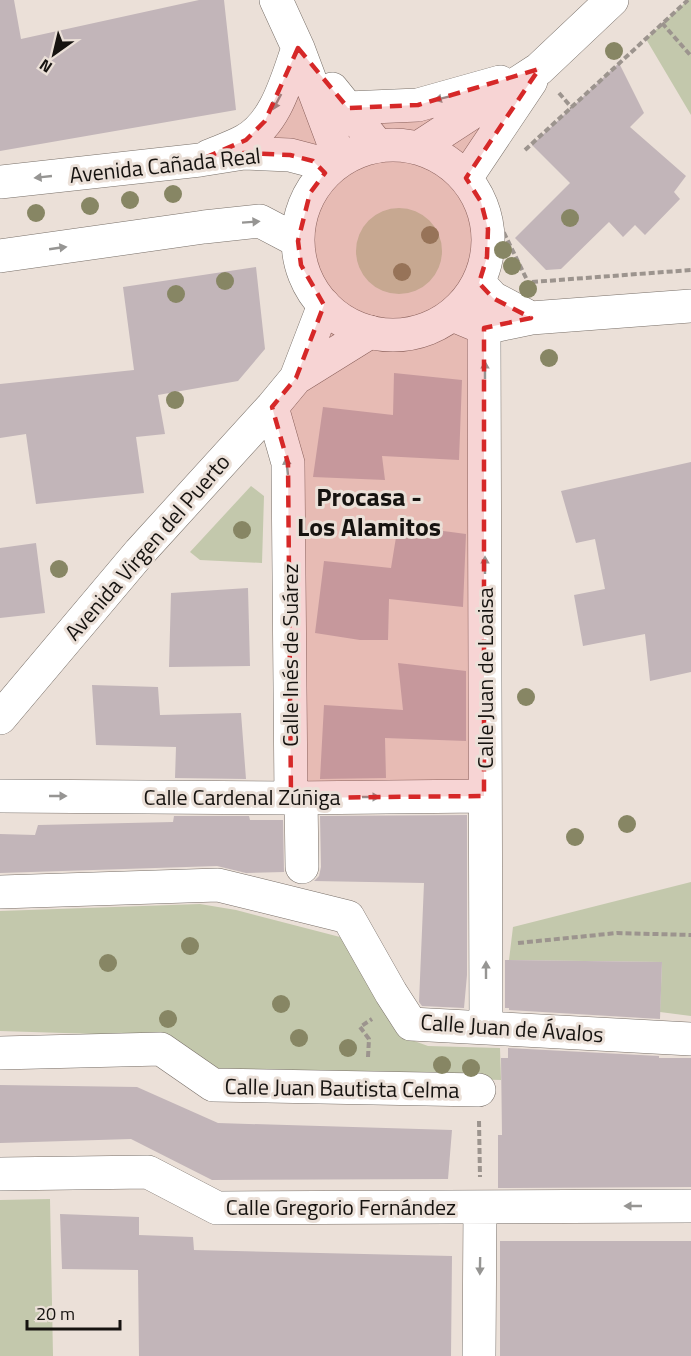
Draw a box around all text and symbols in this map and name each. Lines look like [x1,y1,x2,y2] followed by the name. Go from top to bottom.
[24,24,84,84] north arrow
[34,53,57,79] text: N
[272,93,282,111] one-way arrow
[434,94,452,104] one-way arrow
[68,138,262,192] street label: Avenida Cañada Real
[33,172,52,182] one-way arrow
[242,218,261,227] one-way arrow
[49,244,68,253] one-way arrow
[480,361,490,380] one-way arrow
[56,446,238,648] street label: Avenida Virgen del Puerto
[283,457,292,476] one-way arrow
[297,477,441,546] district label: Procasa - Los Alamitos
[480,556,490,575] one-way arrow
[273,563,307,747] street label: Calle Inés de Suárez
[468,587,502,769] street label: Calle Juan de Loaisa
[143,780,341,814] street label: Calle Cardenal Zúñiga
[49,791,68,801] one-way arrow
[361,792,380,802] one-way arrow
[481,960,491,979] one-way arrow
[419,1005,605,1051] street label: Calle Juan de Ávalos
[224,1069,460,1107] street label: Calle Juan Bautista Celma
[226,1190,456,1224] street label: Calle Gregorio Fernández
[623,1201,642,1211] one-way arrow
[475,1257,485,1276] one-way arrow
[27,1293,120,1331] scale bar
[36,1300,75,1327] text: 20 m

